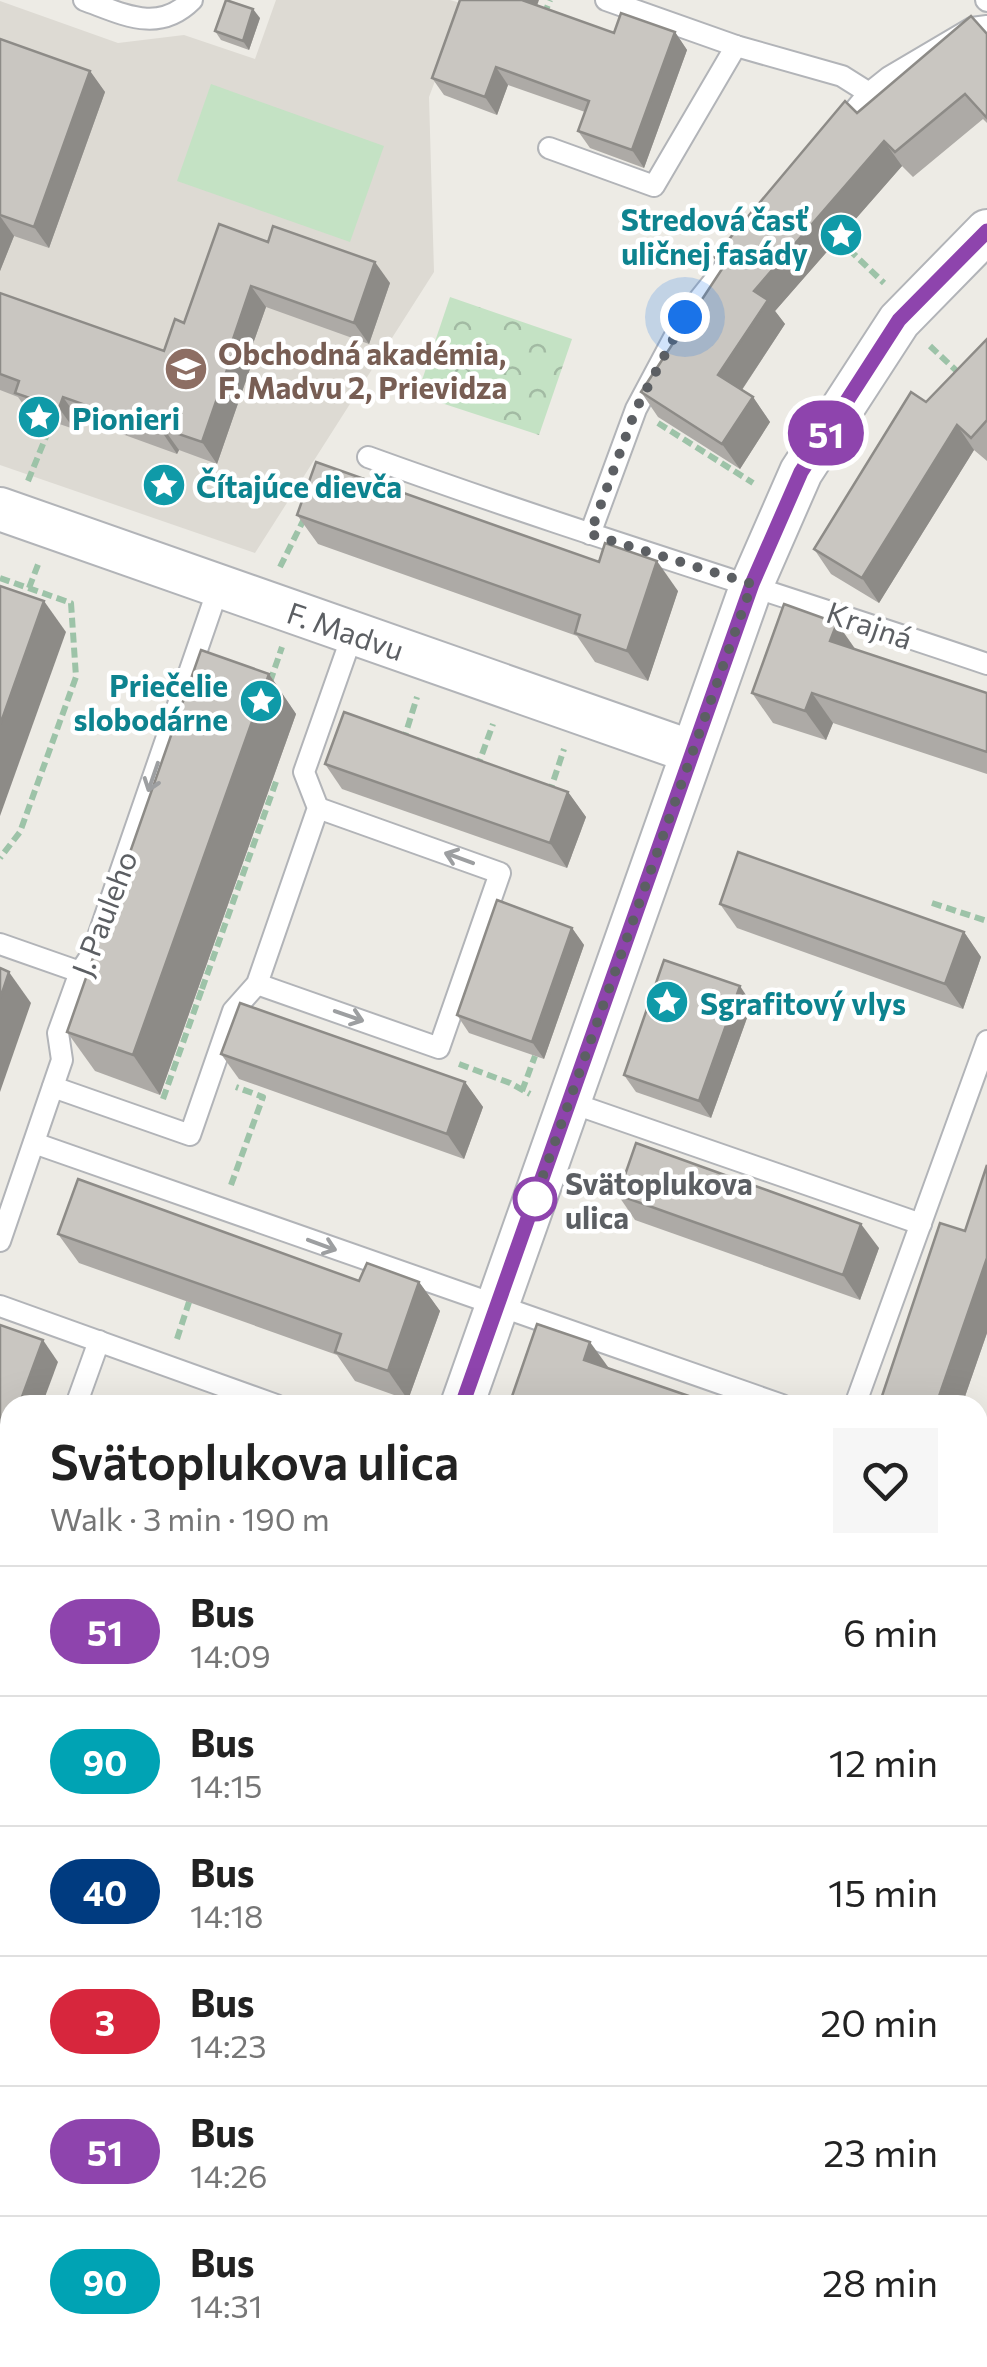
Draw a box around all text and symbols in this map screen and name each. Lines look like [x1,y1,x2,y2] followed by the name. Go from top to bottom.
[621,200,809,271] place label: Stredová časť uličnej fasády
[818,212,864,258] place icon: Stredová časť uličnej fasády
[660,292,710,342] your location
[218,334,507,405] place label: Obchodná akadémia, F. Madvu 2, Prievidza
[163,346,209,392] school or university icon: Obchodná akadémia, F. Madvu 2, Prievidza
[16,394,62,440] place icon: Pionieri
[72,399,180,436] place label: Pionieri
[781,400,871,466] line badge: 51
[808,412,844,455] text: 51
[141,462,187,508] place icon: Čítajúce dievča
[196,467,402,504] place label: Čítajúce dievča
[822,592,918,656] street label: Krajná
[283,593,409,667] street label: F. Madvu
[74,666,228,737] place label: Priečelie slobodárne
[238,678,284,724] place icon: Priečelie slobodárne
[143,761,161,792] one-way arrow
[62,845,144,981] street label: J. Pauleho
[445,848,476,866] one-way arrow
[644,979,690,1025] place icon: Sgrafitový vlys
[700,984,906,1021] place label: Sgrafitový vlys
[332,1008,364,1026] one-way arrow
[565,1164,753,1235] place label: Svätoplukova ulica
[514,1178,556,1220] marker: Svätoplukova ulica
[306,1237,337,1255] one-way arrow
[833,1428,938,1533] button: heart
[50,1431,459,1490] text: Svätoplukova ulica
[50,1498,330,1538] text: Walk · 3 min · 190 m
[190,1588,255,1635] text: Bus
[843,1608,938,1655] text: 6 min
[87,1610,123,1653] text: 51
[190,1635,271,1675] text: 14:09
[190,1718,255,1765] text: Bus
[829,1738,938,1785] text: 12 min
[83,1740,127,1783] text: 90
[190,1765,263,1805] text: 14:15
[190,1848,255,1895] text: Bus
[828,1868,938,1915] text: 15 min
[83,1870,127,1913] text: 40
[190,1895,264,1935] text: 14:18
[190,1978,255,2025] text: Bus
[820,1998,938,2045] text: 20 min
[95,2000,115,2043] text: 3
[190,2025,266,2065] text: 14:23
[190,2108,255,2155] text: Bus
[823,2128,938,2175] text: 23 min
[87,2130,123,2173] text: 51
[190,2155,268,2195] text: 14:26
[190,2238,255,2285] text: Bus
[822,2258,938,2305] text: 28 min
[83,2260,127,2303] text: 90
[190,2285,262,2325] text: 14:31

